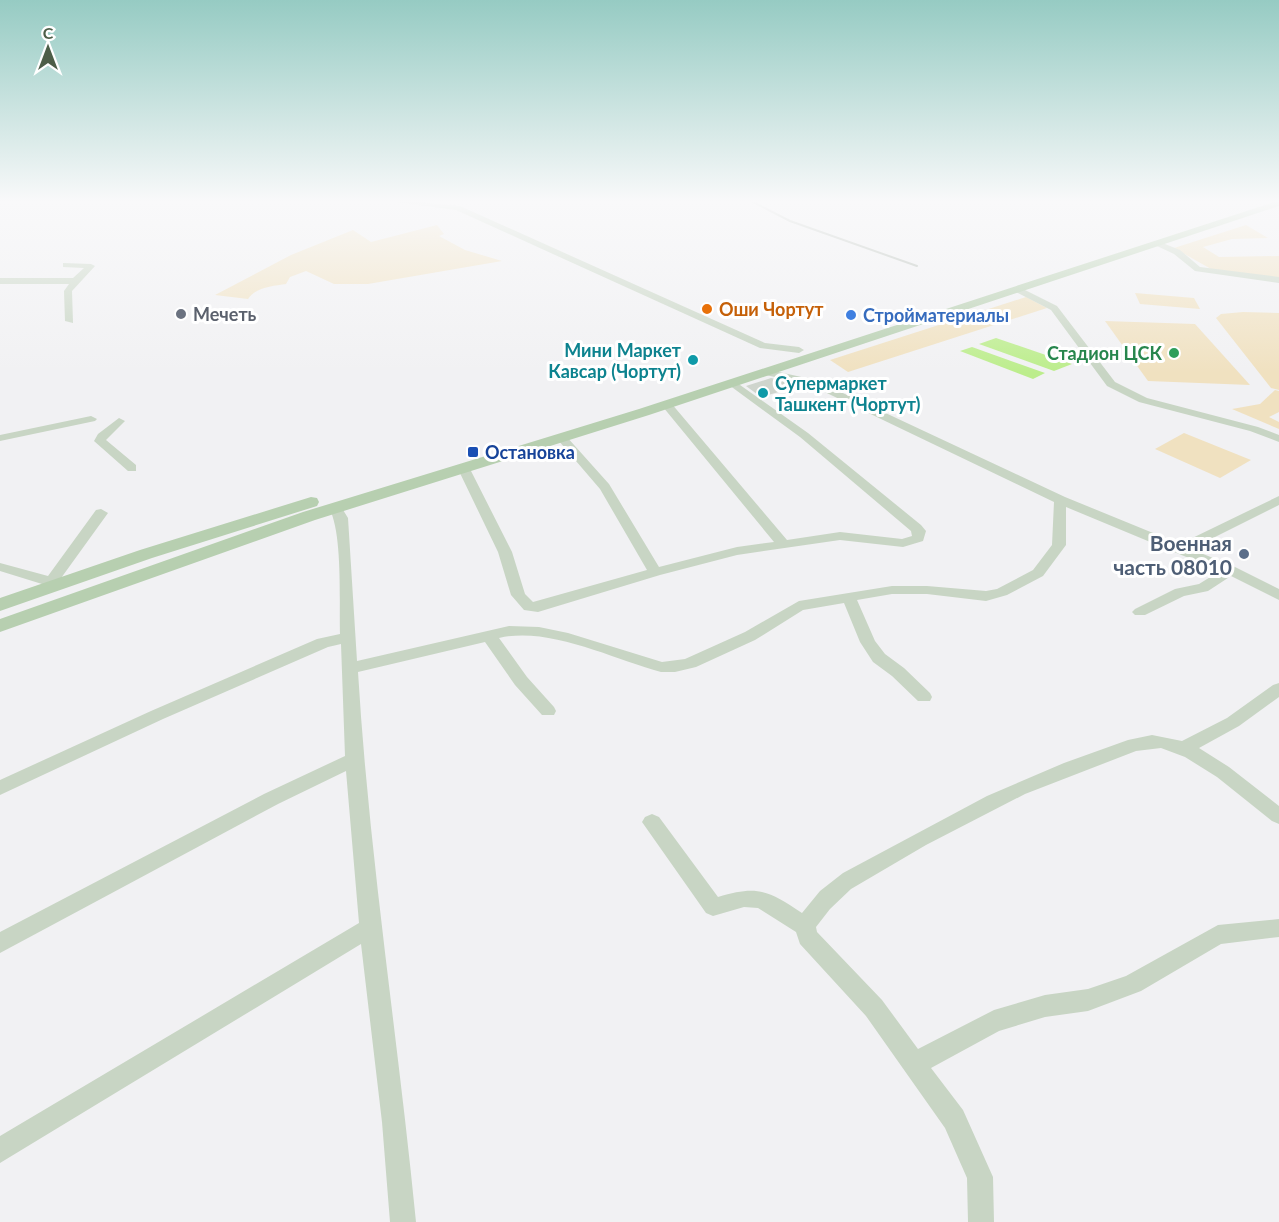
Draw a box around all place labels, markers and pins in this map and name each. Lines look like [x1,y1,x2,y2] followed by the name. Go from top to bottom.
[719,298,824,320] place label: Оши Чортут
[700,302,714,316] marker: Оши Чортут
[193,303,257,325] place label: Мечеть
[863,304,1009,326] place label: Стройматериалы
[174,307,188,321] marker: Мечеть
[844,308,858,322] marker: Стройматериалы
[548,339,682,382] place label: Мини Маркет Кавсар (Чортут)
[1047,342,1162,364] place label: Стадион ЦСК
[1167,346,1181,360] marker: Стадион ЦСК
[686,353,700,367] marker: Мини Маркет Кавсар (Чортут)
[775,372,921,415] place label: Супермаркет Ташкент (Чортут)
[756,386,770,400] marker: Супермаркет Ташкент (Чортут)
[485,441,575,463] place label: Остановка
[466,445,480,459] marker: Остановка
[1113,530,1232,579] place label: Военная часть 08010
[1237,547,1251,561] marker: Военная часть 08010

